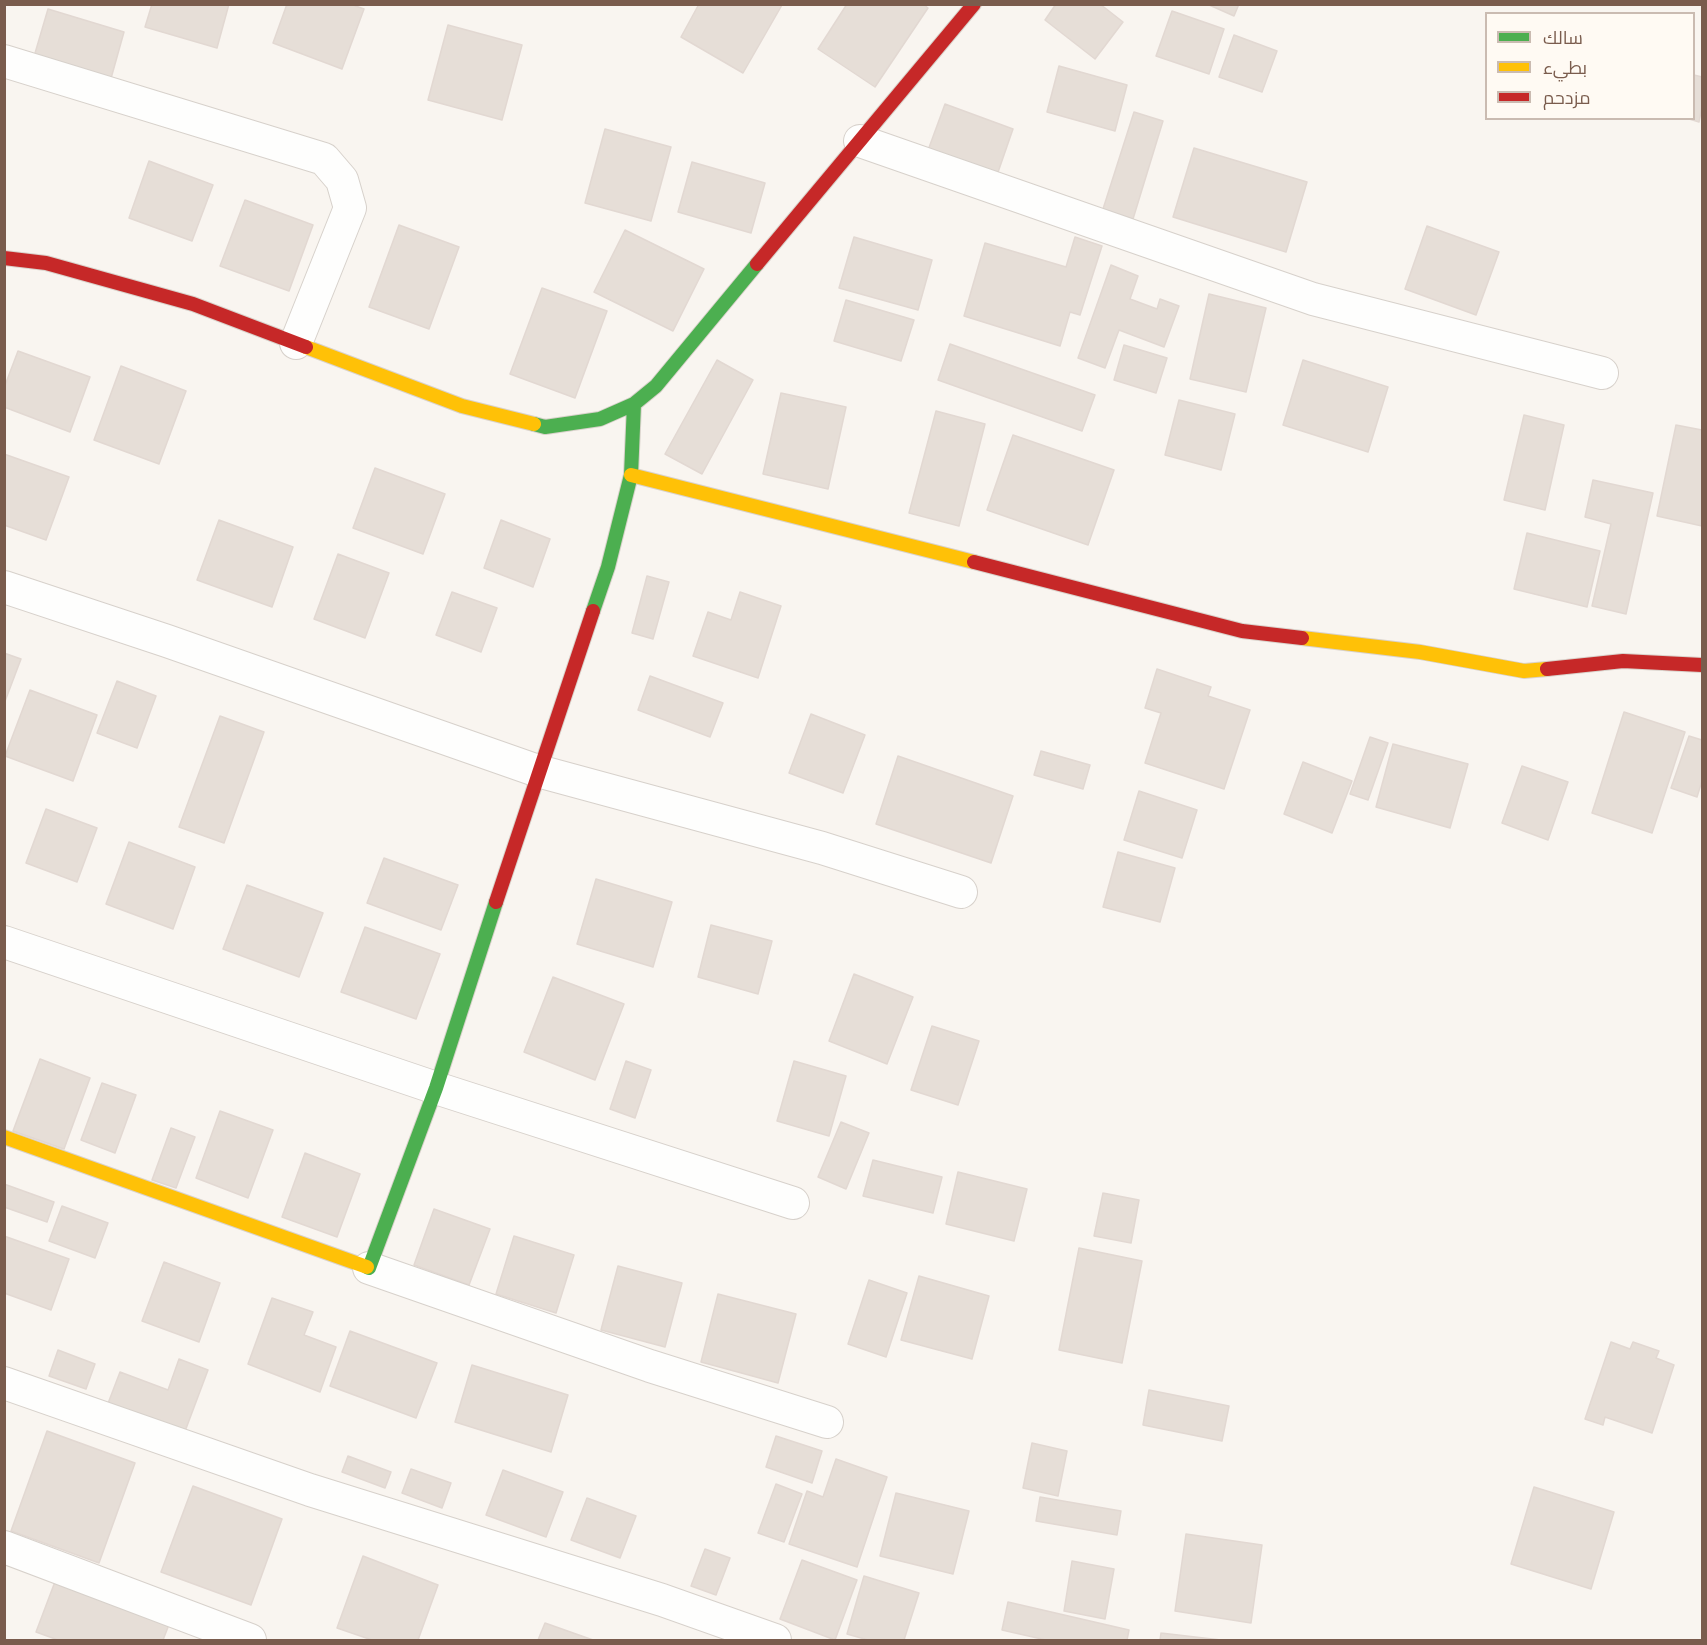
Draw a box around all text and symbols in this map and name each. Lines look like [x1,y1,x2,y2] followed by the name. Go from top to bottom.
[1485,12,1695,120] legend
[1543,28,1583,48] text: سالك
[1543,58,1587,78] text: بطيء
[1543,88,1591,108] text: مزدحم

